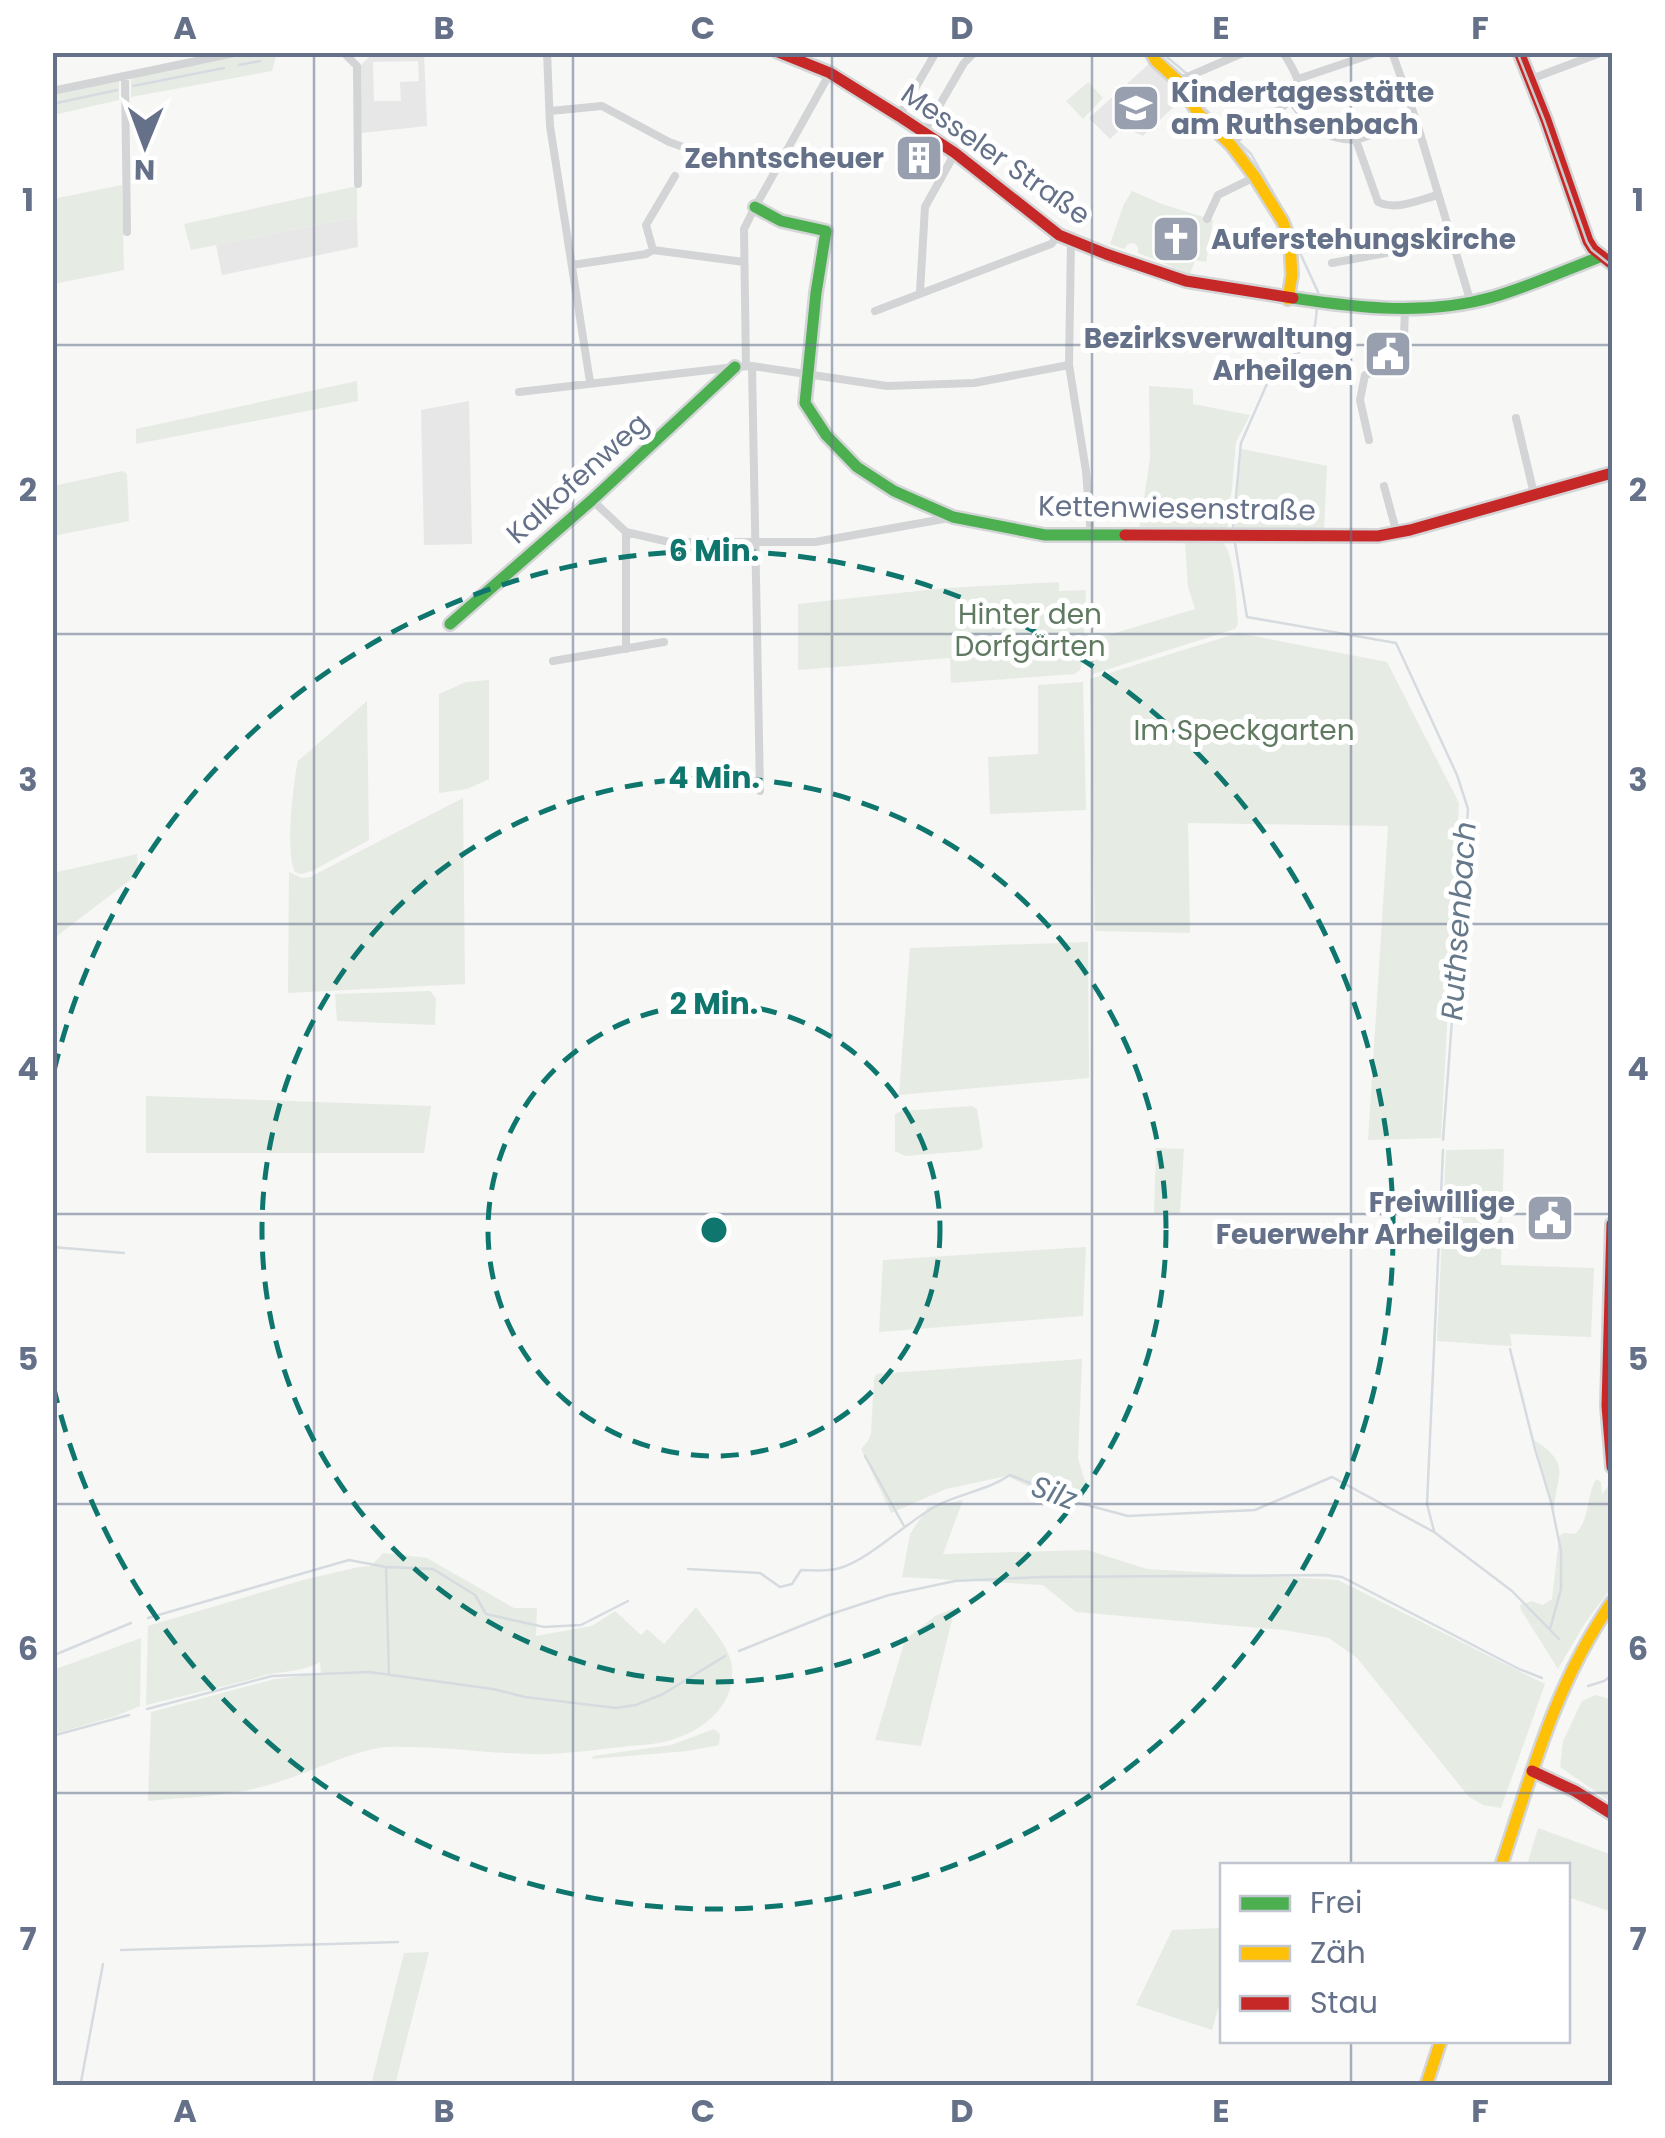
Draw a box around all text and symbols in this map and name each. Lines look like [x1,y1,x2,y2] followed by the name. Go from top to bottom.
[173,5,197,50] text: A
[433,5,455,50] text: B
[691,5,715,50] text: C
[950,5,974,50] text: D
[1212,5,1230,50] text: E
[1471,5,1489,50] text: F
[1171,73,1434,144] place label: Kindertagesstätte am Ruthsenbach
[893,75,1098,234] street label: Messeler Straße
[1110,82,1162,134] school or university icon: Kindertagesstätte am Ruthsenbach
[95,95,195,195] north arrow
[893,132,945,184] building icon: Zehntscheuer
[684,139,884,178] place label: Zehntscheuer
[134,150,155,189] text: N
[22,177,34,222] text: 1
[1632,177,1644,222] text: 1
[1150,213,1202,265] church icon: Auferstehungskirche
[1211,220,1516,259] place label: Auferstehungskirche
[1084,319,1353,390] place label: Bezirksverwaltung Arheilgen
[1362,328,1414,380] public building icon: Bezirksverwaltung Arheilgen
[498,404,657,553] street label: Kalkofenweg
[19,467,37,512] text: 2
[1629,467,1647,512] text: 2
[1038,487,1316,530] street label: Kettenwiesenstraße
[669,529,759,572] text: 6 Min.
[954,595,1106,666] park label: Hinter den Dorfgärten
[1133,711,1355,750] park label: Im Speckgarten
[668,756,760,799] text: 4 Min.
[18,757,38,802] text: 3
[1628,757,1648,802] text: 3
[1430,820,1487,1022] water label: Ruthsenbach
[670,982,758,1025] text: 2 Min.
[17,1046,39,1091] text: 4
[1627,1046,1649,1091] text: 4
[1216,1183,1515,1254] place label: Freiwillige Feuerwehr Arheilgen
[1524,1192,1576,1244] public building icon: Freiwillige Feuerwehr Arheilgen
[696,1212,732,1248] centre of rings
[18,1336,38,1381] text: 5
[1628,1336,1648,1381] text: 5
[1025,1464,1083,1521] water label: Silz
[18,1626,38,1671] text: 6
[1628,1626,1648,1671] text: 6
[1220,1863,1570,2043] legend
[1310,1881,1362,1924] text: Frei
[19,1916,37,1961] text: 7
[1629,1916,1647,1961] text: 7
[1310,1931,1366,1974] text: Zäh
[1310,1981,1378,2024] text: Stau
[173,2088,197,2133] text: A
[433,2088,455,2133] text: B
[691,2088,715,2133] text: C
[950,2088,974,2133] text: D
[1212,2088,1230,2133] text: E
[1471,2088,1489,2133] text: F

